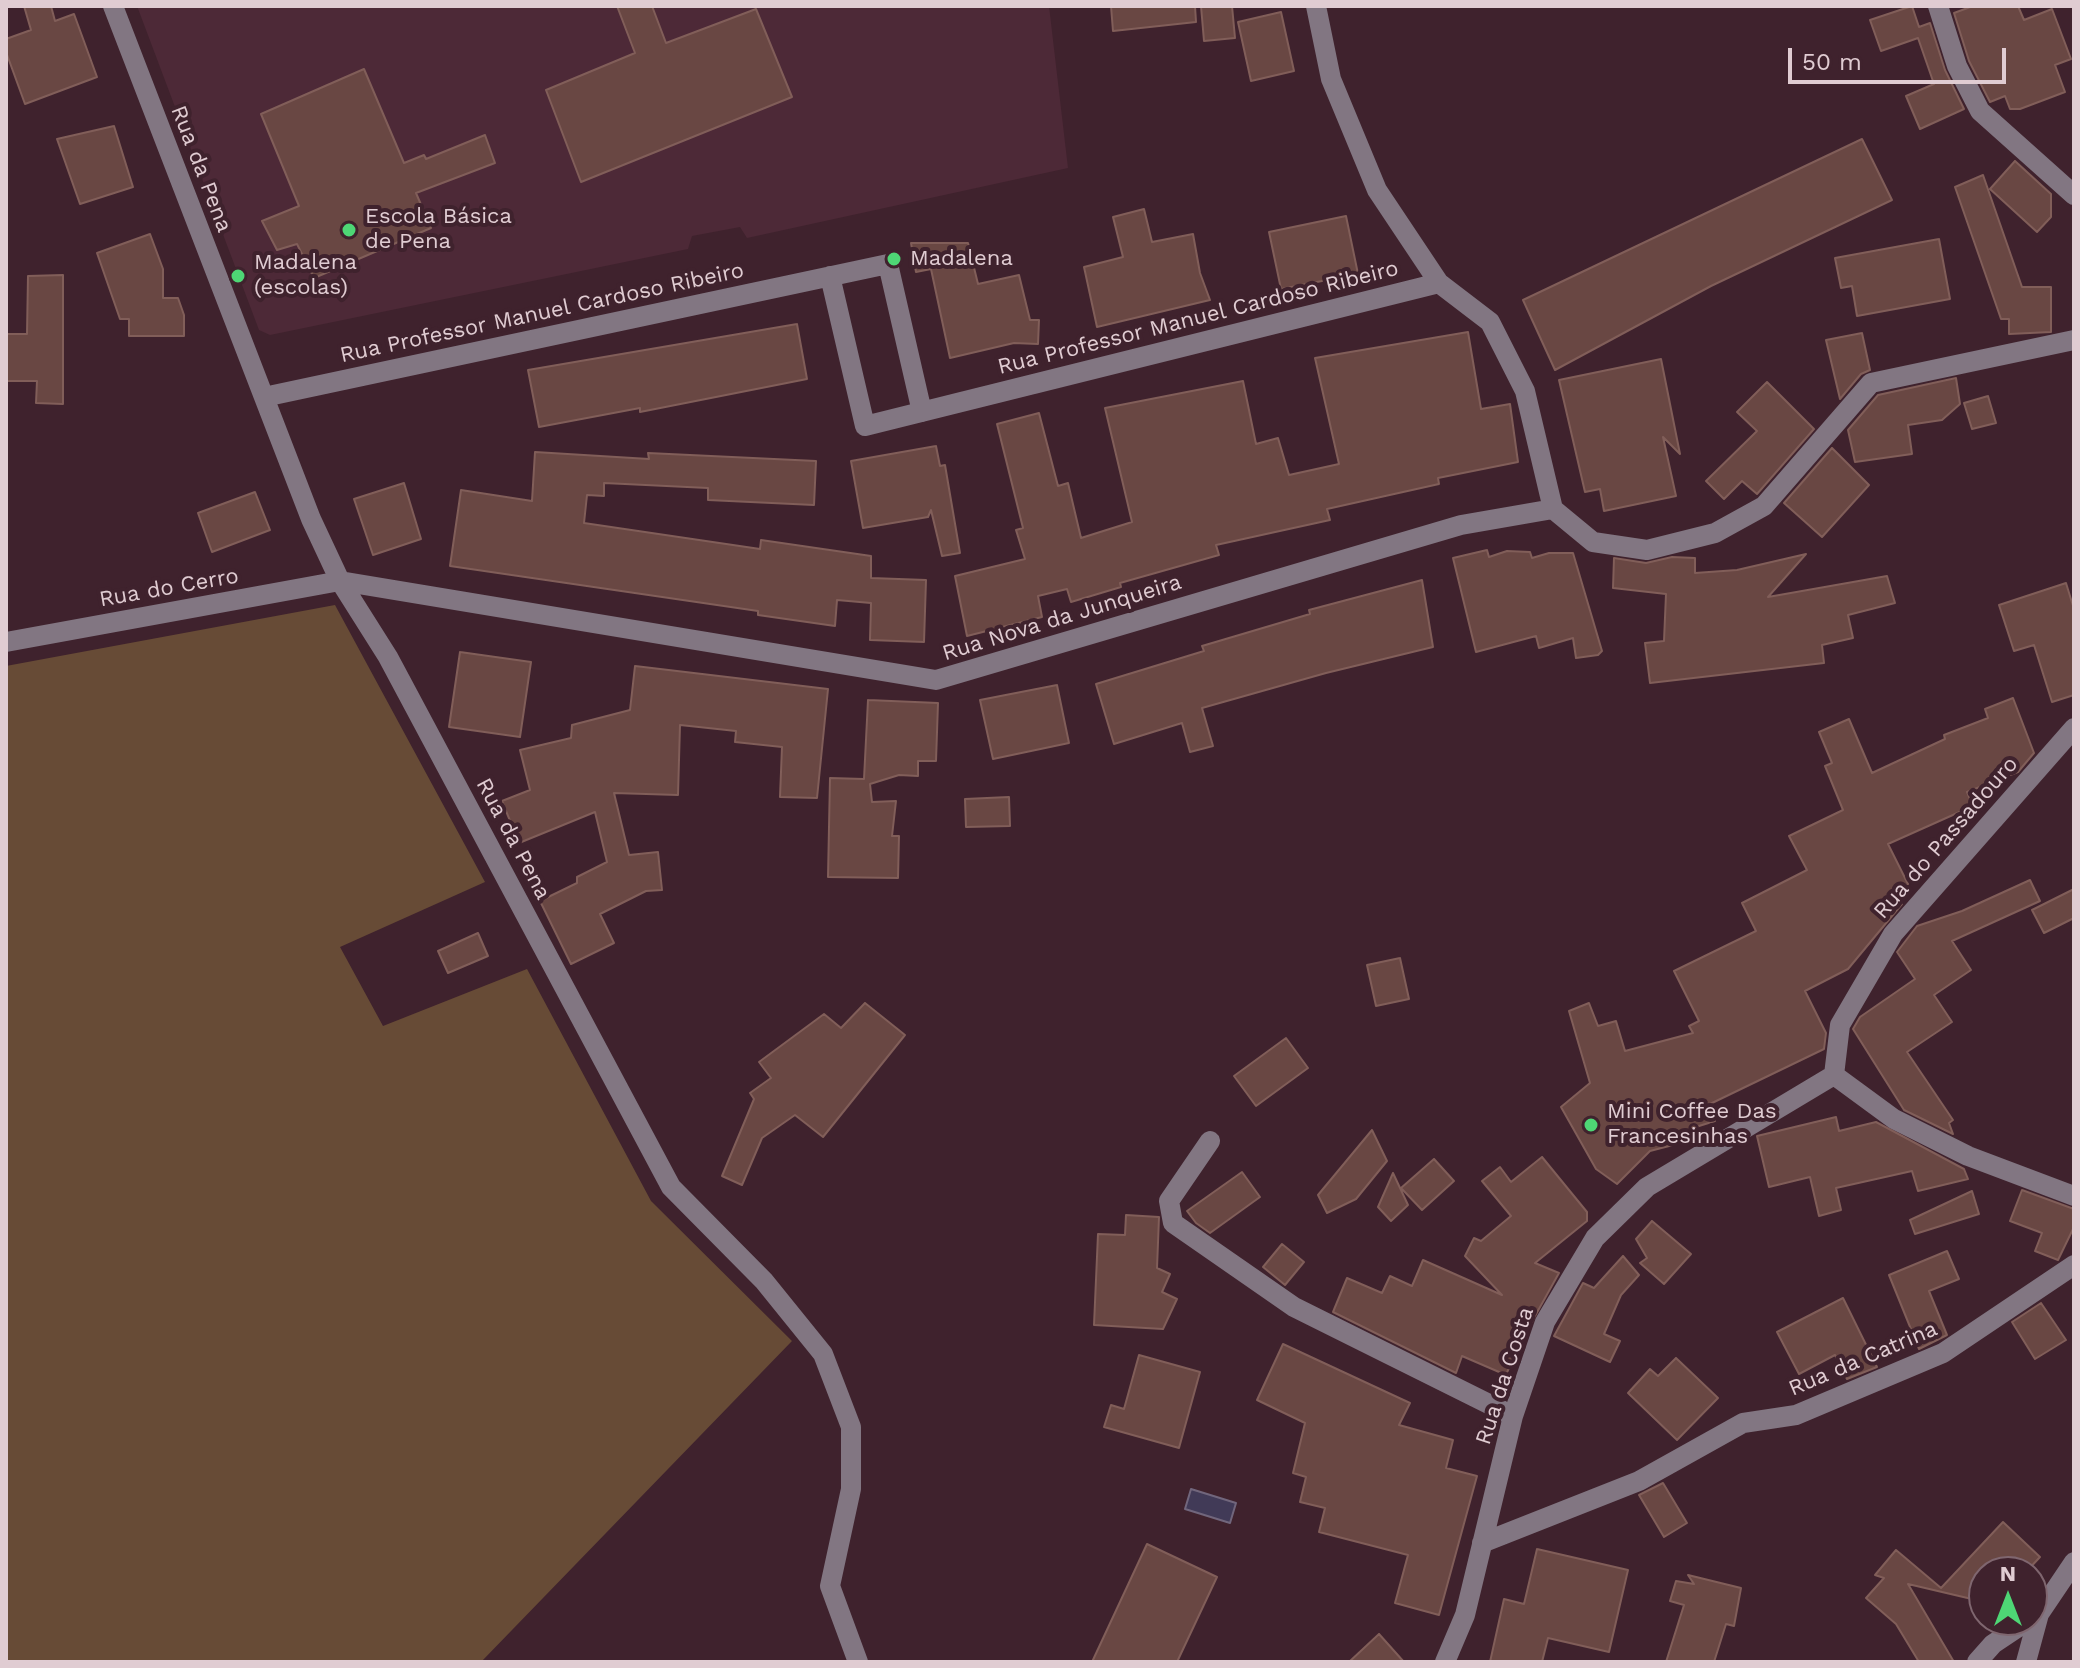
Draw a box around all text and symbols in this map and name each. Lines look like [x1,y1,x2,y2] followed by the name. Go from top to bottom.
[1792,32,2010,82] scale bar
[1802,48,1862,76] text: 50 m
[165,102,237,236] street label: Rua da Pena
[365,204,512,256] place label: Escola Básica de Pena
[340,221,358,239] marker: Escola Básica de Pena
[910,246,1013,272] place label: Madalena
[254,250,357,302] place label: Madalena (escolas)
[885,250,903,268] marker: Madalena
[995,255,1401,381] street label: Rua Professor Manuel Cardoso Ribeiro
[338,257,746,369] street label: Rua Professor Manuel Cardoso Ribeiro
[229,267,247,285] marker: Madalena (escolas)
[97,563,241,613] street label: Rua do Cerro
[939,569,1185,667] street label: Rua Nova da Junqueira
[1868,751,2024,925] street label: Rua do Passadouro
[470,774,556,904] street label: Rua da Pena
[1607,1099,1776,1150] place label: Mini Coffee Das Francesinhas
[1582,1116,1600,1134] marker: Mini Coffee Das Francesinhas
[1470,1304,1540,1448] street label: Rua da Costa
[1785,1316,1941,1402] street label: Rua da Catrina
[1968,1556,2048,1636] north arrow
[2000,1561,2016,1586] text: N

